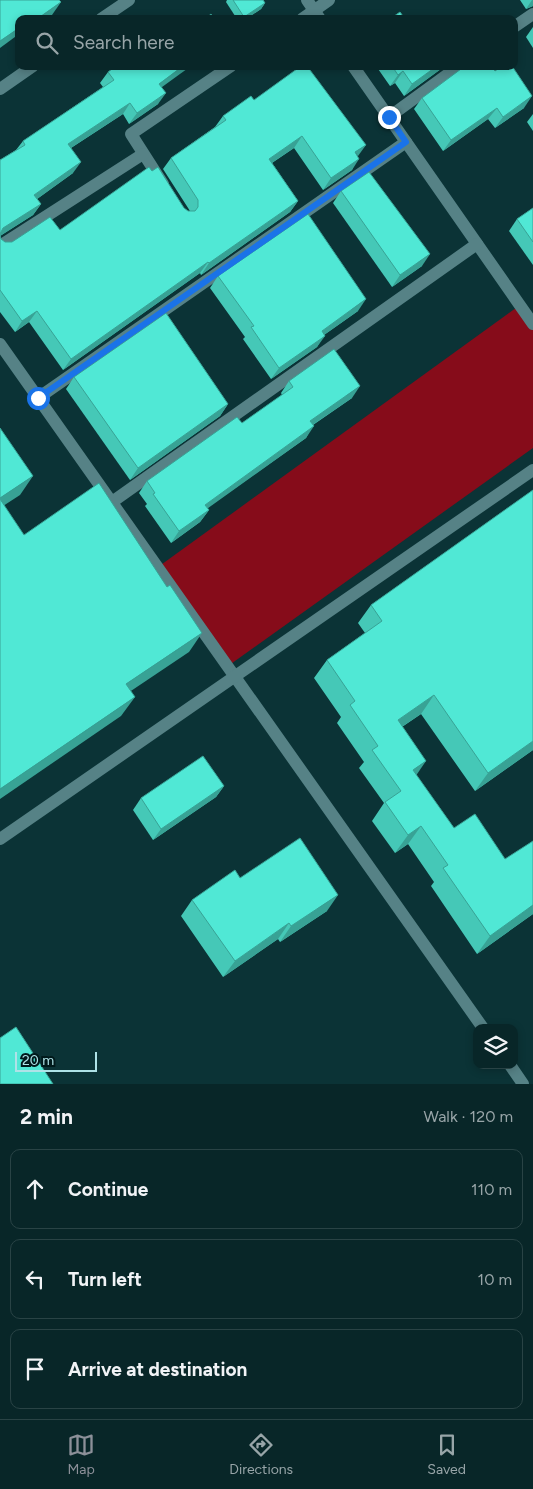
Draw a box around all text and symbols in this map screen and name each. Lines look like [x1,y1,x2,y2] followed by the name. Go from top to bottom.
[15,15,518,70] search box
[33,29,61,57] icon: search
[73,31,175,54] text: Search here
[378,106,401,129] route end
[27,387,50,410] route start
[473,1024,518,1069] map controls
[473,1024,518,1069] button: layers
[15,1049,98,1072] scale bar
[22,1052,54,1069] text: 20 m
[20,1104,73,1129] text: 2 min
[424,1107,513,1126] text: Walk · 120 m
[21,1175,49,1203] icon: ahead
[68,1178,148,1201] text: Continue
[471,1180,512,1199] text: 110 m
[21,1265,49,1293] icon: left
[68,1268,142,1291] text: Turn left
[478,1270,512,1289] text: 10 m
[21,1355,49,1383] icon: arrive
[68,1358,247,1381] text: Arrive at destination
[67,1431,95,1478] tab: Map
[229,1431,293,1478] tab: Directions
[427,1431,466,1478] tab: Saved

